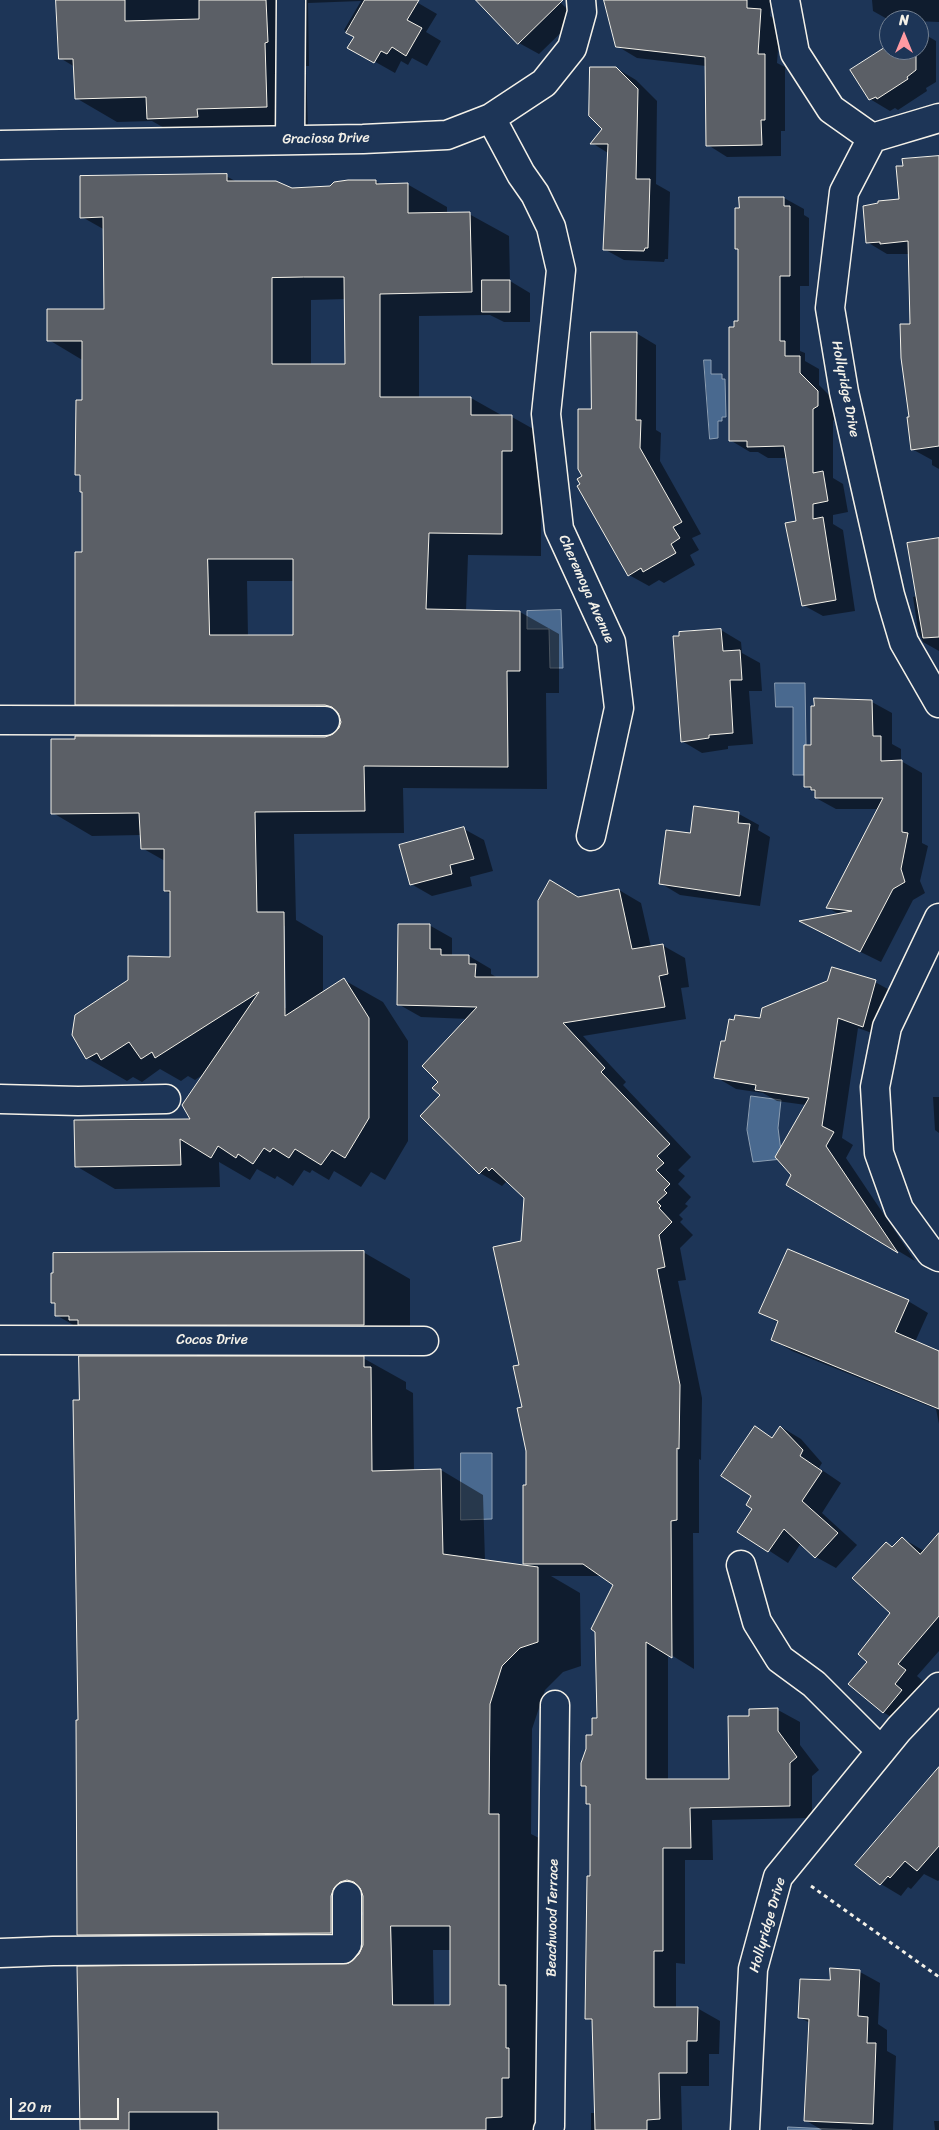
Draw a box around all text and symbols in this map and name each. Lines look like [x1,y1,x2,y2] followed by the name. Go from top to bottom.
[899,8,909,33] text: N
[879,10,929,60] north arrow
[282,130,370,148] street label: Graciosa Drive
[827,339,863,439] street label: Hollyridge Drive
[555,532,617,646] street label: Cheremoya Avenue
[176,1332,248,1348] street label: Cocos Drive
[544,1859,562,1977] street label: Beachwood Terrace
[746,1875,790,1975] street label: Hollyridge Drive
[12,2088,121,2120] scale bar
[18,2094,52,2120] text: 20 m

